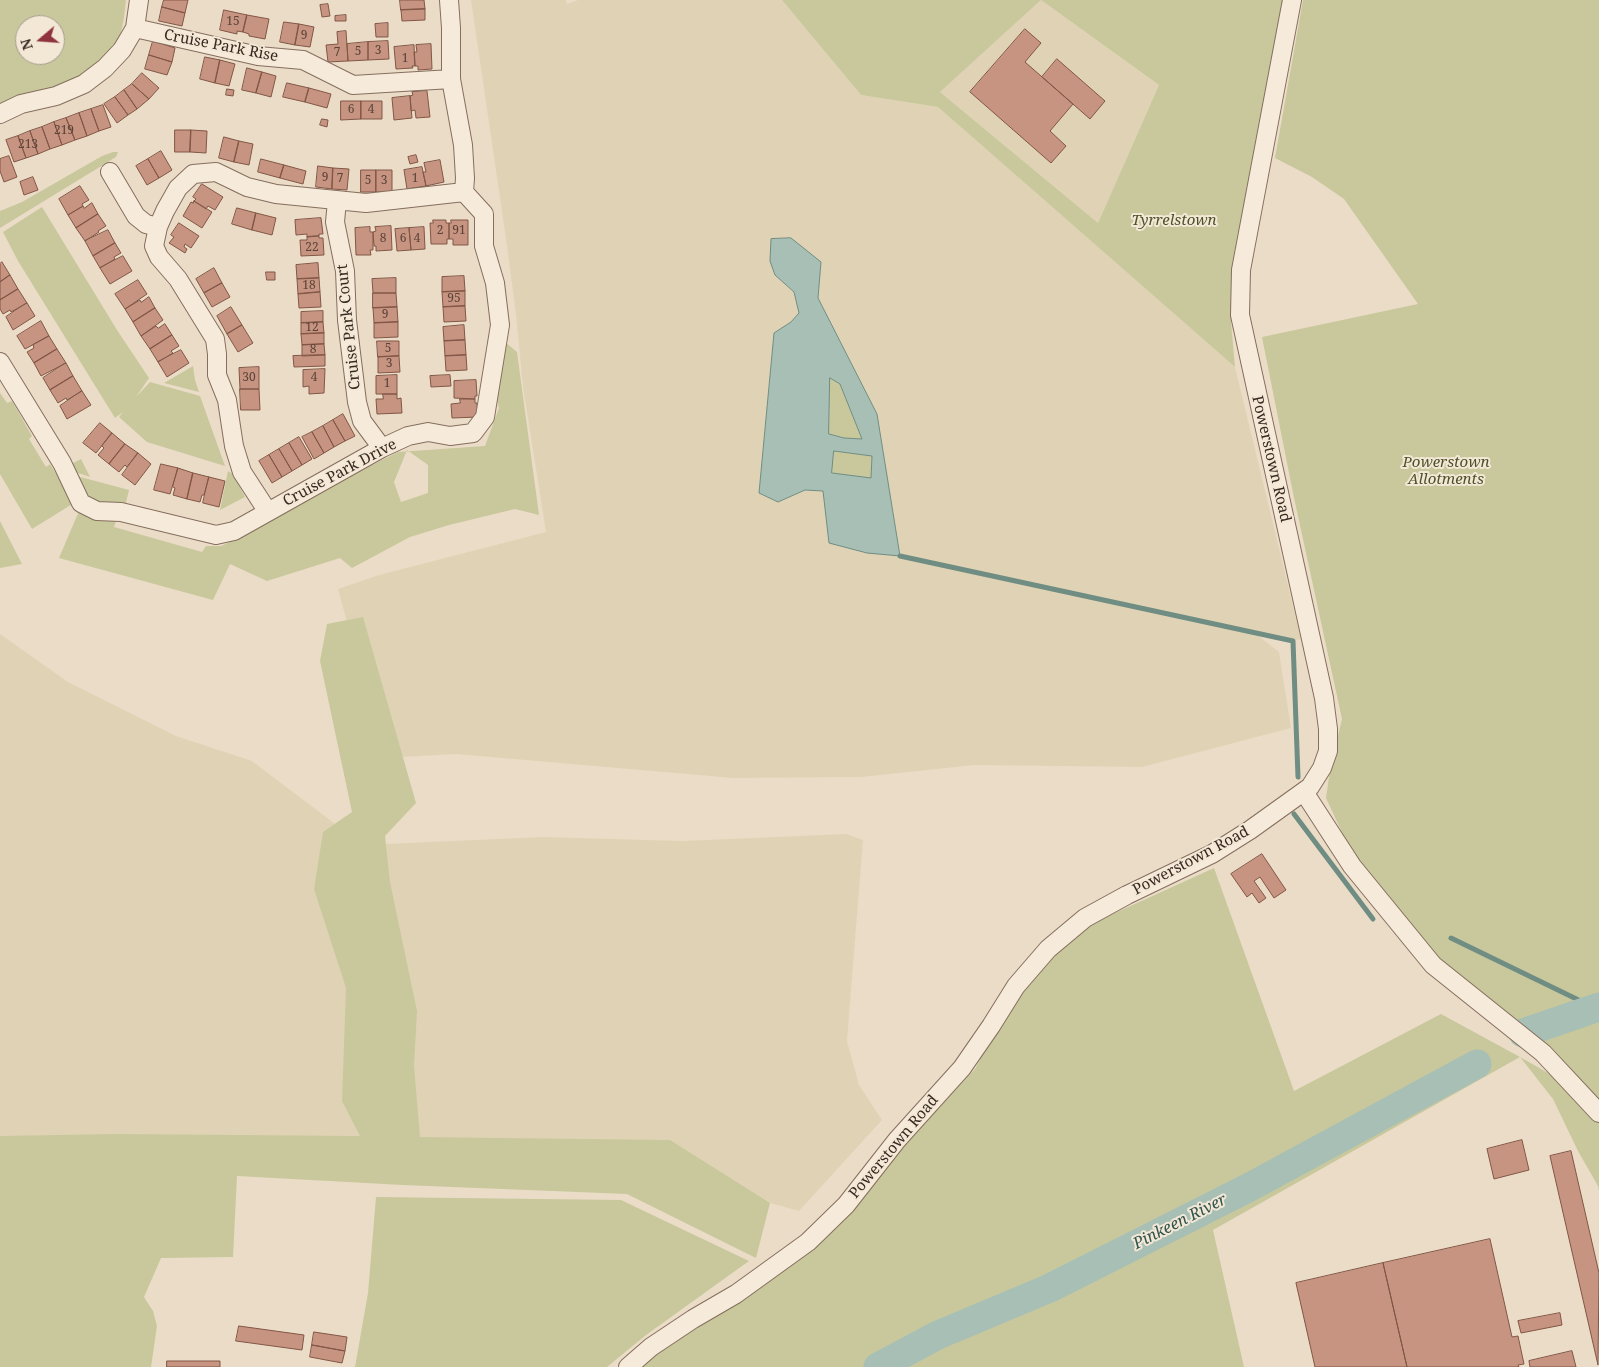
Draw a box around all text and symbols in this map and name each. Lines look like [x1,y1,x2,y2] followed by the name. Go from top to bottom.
[15,15,65,65] north arrow
[226,15,240,29] house number: 15
[162,26,280,66] street label: Cruise Park Rise
[301,29,307,43] house number: 9
[15,36,37,53] text: N
[375,44,381,58] house number: 3
[355,45,361,59] house number: 5
[334,46,340,60] house number: 7
[402,52,408,66] house number: 1
[348,103,354,117] house number: 6
[368,103,374,117] house number: 4
[54,124,74,138] house number: 219
[18,138,38,152] house number: 213
[322,171,328,185] house number: 9
[337,172,343,186] house number: 7
[412,172,418,186] house number: 1
[365,174,371,188] house number: 5
[381,174,387,188] house number: 3
[1131,212,1217,230] park label: Tyrrelstown
[437,224,443,238] house number: 2
[452,224,466,238] house number: 91
[380,232,386,246] house number: 8
[400,232,406,246] house number: 6
[414,232,420,246] house number: 4
[305,241,319,255] house number: 22
[333,263,365,391] street label: Cruise Park Court
[302,279,316,293] house number: 18
[447,292,461,306] house number: 95
[382,308,388,322] house number: 9
[305,321,319,335] house number: 12
[385,342,391,356] house number: 5
[310,343,316,357] house number: 8
[386,357,392,371] house number: 3
[242,371,256,385] house number: 30
[311,371,317,385] house number: 4
[384,377,390,391] house number: 1
[1248,394,1294,524] street label: Powerstown Road
[280,435,400,511] street label: Cruise Park Drive
[1403,454,1489,489] park label: Powerstown Allotments
[1130,823,1252,899] street label: Powerstown Road
[846,1092,942,1202] street label: Powerstown Road
[1130,1190,1230,1254] water label: Pinkeen River

